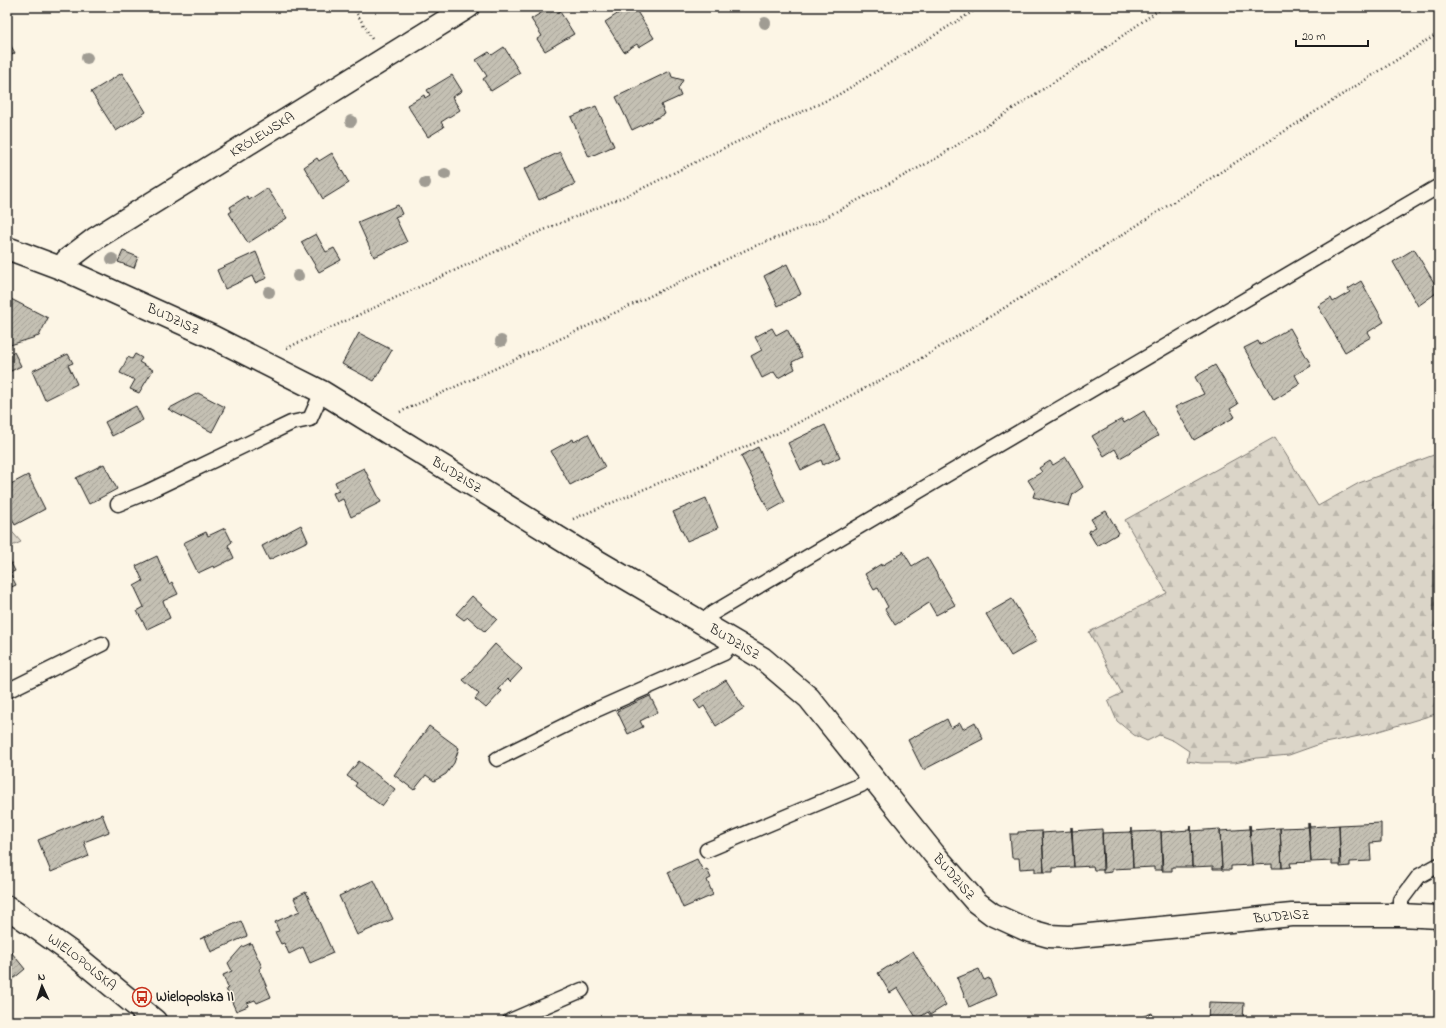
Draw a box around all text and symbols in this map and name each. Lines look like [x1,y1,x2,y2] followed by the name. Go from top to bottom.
[1296,22,1368,48] scale bar
[1302,28,1325,46] text: 20 m
[226,107,299,163] street label: KRÓLEWSKA
[143,297,203,340] street label: BUDZISZ
[427,451,486,499] street label: BUDZISZ
[704,618,764,665] street label: BUDZISZ
[927,848,981,905] street label: BUDZISZ
[1252,905,1310,929] street label: BUDZISZ
[43,928,121,996] street label: WIELOPOLSKA
[22,966,62,1006] north arrow
[37,969,46,985] text: N
[131,986,153,1008] bus stop icon: Wielopolska II
[156,987,234,1008] place label: Wielopolska II

